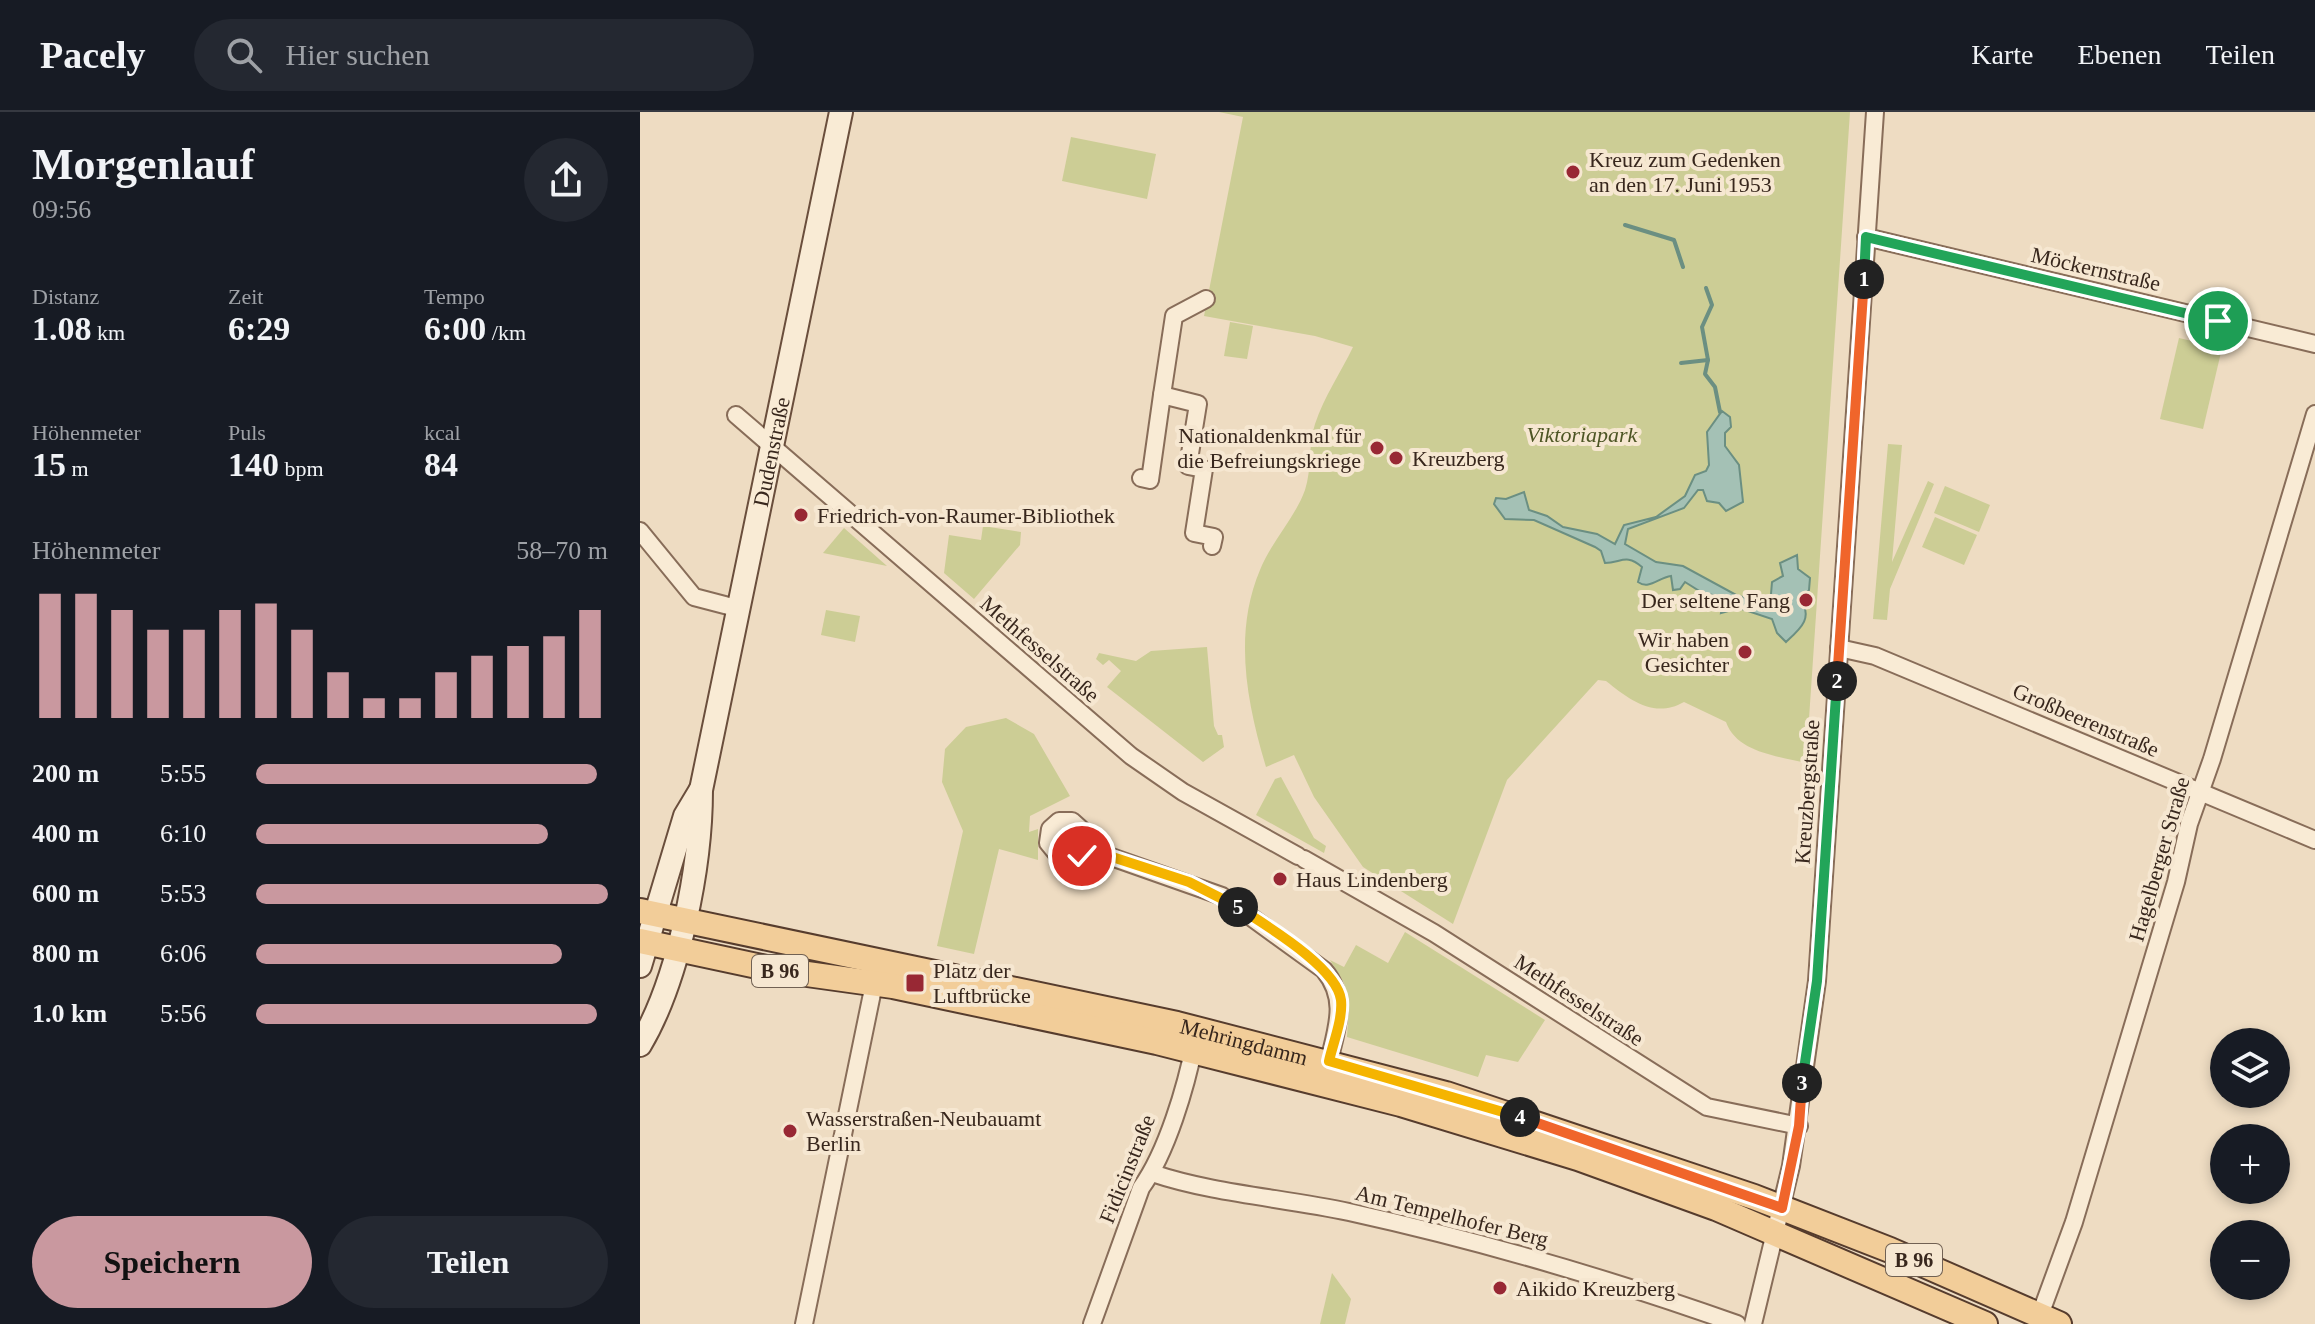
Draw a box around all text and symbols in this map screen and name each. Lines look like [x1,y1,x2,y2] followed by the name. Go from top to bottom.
[194,19,754,91] search box
[222,33,266,77] icon: search
[40,34,146,76] text: Pacely
[286,38,430,71] text: Hier suchen
[1971,39,2033,70] text: Karte
[2077,39,2161,70] text: Ebenen
[2205,39,2275,70] text: Teilen
[524,138,608,222] button: share
[32,140,254,189] text: Morgenlauf
[1589,147,1781,197] place label: Kreuz zum Gedenken an den 17. Juni 1953
[1564,163,1582,181] marker: Kreuz zum Gedenken an den 17. Juni 1953
[32,195,91,224] text: 09:56
[2029,242,2163,296] street label: Möckernstraße
[1844,259,1884,299] pin: 1
[1859,266,1870,291] text: 1
[32,284,99,309] text: Distanz
[228,284,263,309] text: Zeit
[424,284,485,309] text: Tempo
[2184,287,2252,355] pin
[2196,299,2240,343] icon: arrive
[32,310,92,347] text: 1.08
[228,310,290,347] text: 6:29
[424,310,486,347] text: 6:00
[92,320,125,345] text: km
[486,320,526,345] text: /km
[747,395,794,509] street label: Dudenstraße
[32,420,141,445] text: Höhenmeter
[228,420,266,445] text: Puls
[424,420,461,445] text: kcal
[1527,422,1639,447] park label: Viktoriapark
[1177,423,1362,473] place label: Nationaldenkmal für die Befreiungskriege
[1368,439,1386,457] marker: Nationaldenkmal für die Befreiungskriege
[32,446,66,483] text: 15
[228,446,279,483] text: 140
[424,446,458,483] text: 84
[1412,446,1504,471] place label: Kreuzberg
[1387,449,1405,467] marker: Kreuzberg
[66,456,89,481] text: m
[279,456,324,481] text: bpm
[817,503,1115,528] place label: Friedrich-von-Raumer-Bibliothek
[792,506,810,524] marker: Friedrich-von-Raumer-Bibliothek
[32,536,161,565] text: Höhenmeter
[516,536,608,565] text: 58–70 m
[1641,588,1790,613] place label: Der seltene Fang
[976,591,1104,707] street label: Methfesselstraße
[1797,591,1815,609] marker: Der seltene Fang
[1638,627,1730,677] place label: Wir haben Gesichter
[1736,643,1754,661] marker: Wir haben Gesichter
[1817,661,1857,701] pin: 2
[1832,668,1843,693] text: 2
[2009,678,2163,762] street label: Großbeerenstraße
[1789,719,1825,865] street label: Kreuzbergstraße
[32,759,99,788] text: 200 m
[160,759,206,788] text: 5:55
[2124,774,2194,944] street label: Hagelberger Straße
[32,819,99,848] text: 400 m
[160,819,206,848] text: 6:10
[1048,822,1116,890] pin
[1060,834,1104,878] icon: check
[1296,867,1448,892] place label: Haus Lindenberg
[1271,870,1289,888] marker: Haus Lindenberg
[32,879,99,908] text: 600 m
[160,879,206,908] text: 5:53
[1218,887,1258,927] pin: 5
[1233,894,1244,919] text: 5
[32,939,99,968] text: 800 m
[160,939,206,968] text: 6:06
[1510,949,1648,1051] street label: Methfesselstraße
[752,955,808,987] road number: B 96
[933,958,1031,1008] place label: Platz der Luftbrücke
[904,972,926,994] marker: Platz der Luftbrücke
[32,999,107,1028] text: 1.0 km
[160,999,206,1028] text: 5:56
[1178,1013,1310,1070] street label: Mehringdamm
[2210,1028,2290,1300] map controls
[2210,1028,2290,1108] button: layers
[1782,1063,1822,1103] pin: 3
[1797,1070,1808,1095] text: 3
[1500,1097,1540,1137] pin: 4
[1515,1104,1526,1129] text: 4
[806,1106,1041,1156] place label: Wasserstraßen-Neubauamt Berlin
[1094,1111,1160,1227] street label: Fidicinstraße
[781,1122,799,1140] marker: Wasserstraßen-Neubauamt Berlin
[2210,1124,2290,1204] button: +
[1353,1180,1551,1252] street label: Am Tempelhofer Berg
[32,1216,312,1308] button: Speichern
[328,1216,608,1308] button: Teilen
[2210,1220,2290,1300] button: −
[1886,1244,1942,1276] road number: B 96
[1516,1276,1675,1301] place label: Aikido Kreuzberg
[1491,1279,1509,1297] marker: Aikido Kreuzberg

